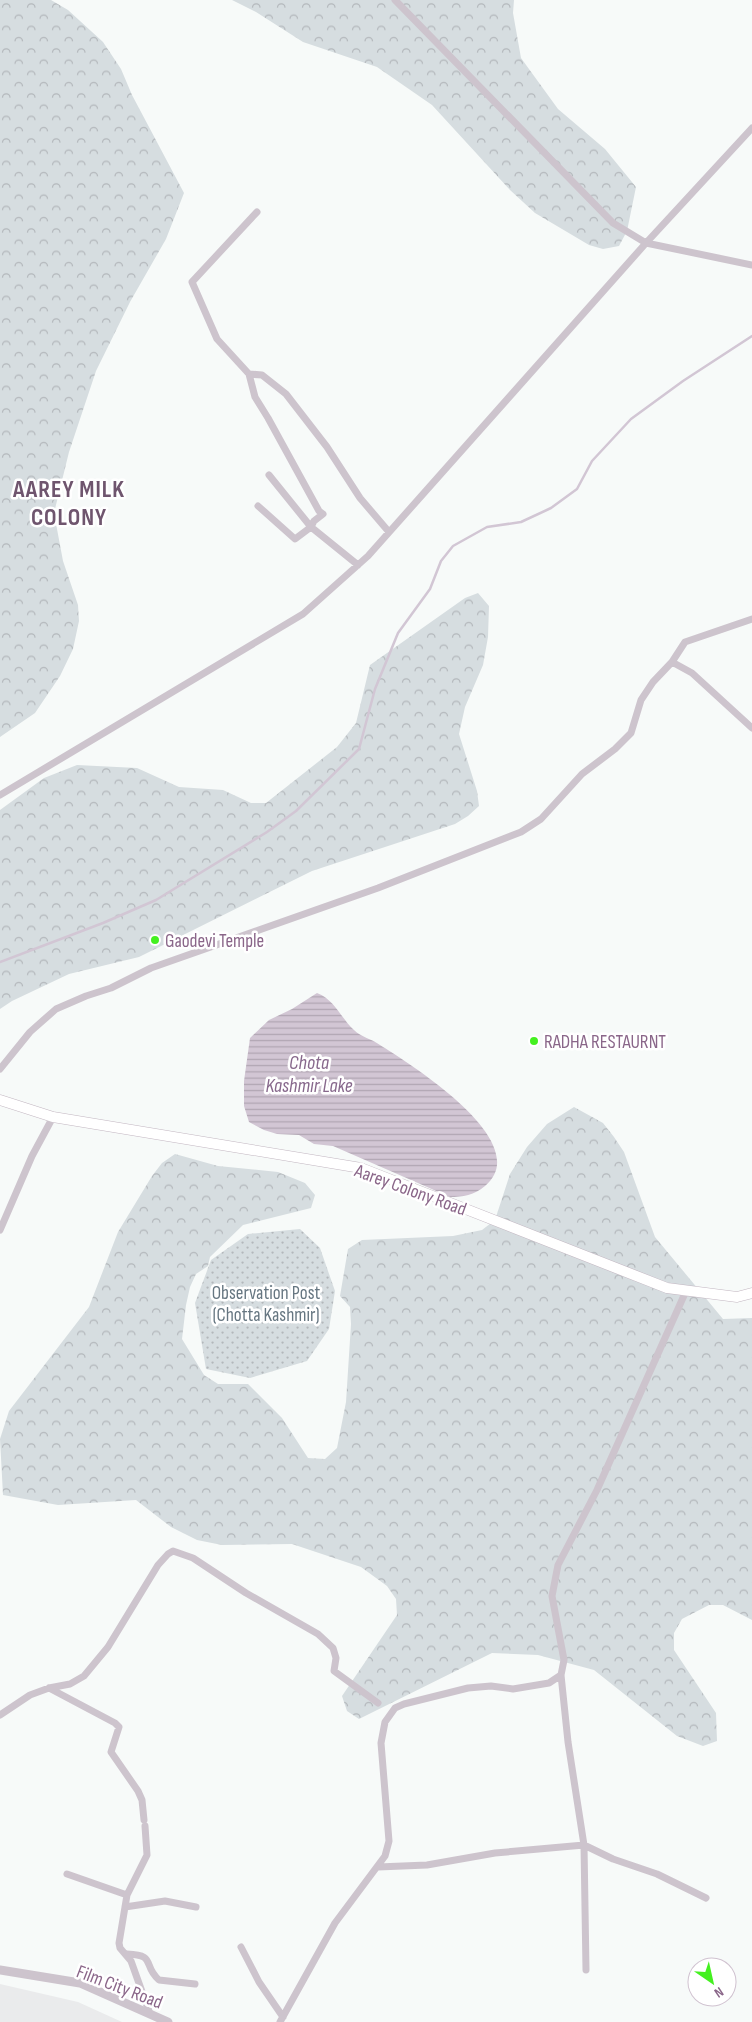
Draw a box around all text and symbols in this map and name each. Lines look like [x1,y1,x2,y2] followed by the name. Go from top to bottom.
[12,475,125,532] district label: AAREY MILK COLONY
[165,930,264,953] place label: Gaodevi Temple
[149,934,161,946] marker: Gaodevi Temple
[544,1031,666,1054] place label: RADHA RESTAURNT
[528,1035,540,1047] marker: RADHA RESTAURNT
[265,1051,353,1098] water label: Chota Kashmir Lake
[351,1159,469,1221] street label: Aarey Colony Road
[212,1282,320,1327] park label: Observation Post (Chotta Kashmir)
[687,1957,737,2007] north arrow
[73,1960,166,2014] street label: Film City Road
[711,1983,727,2002] text: N

